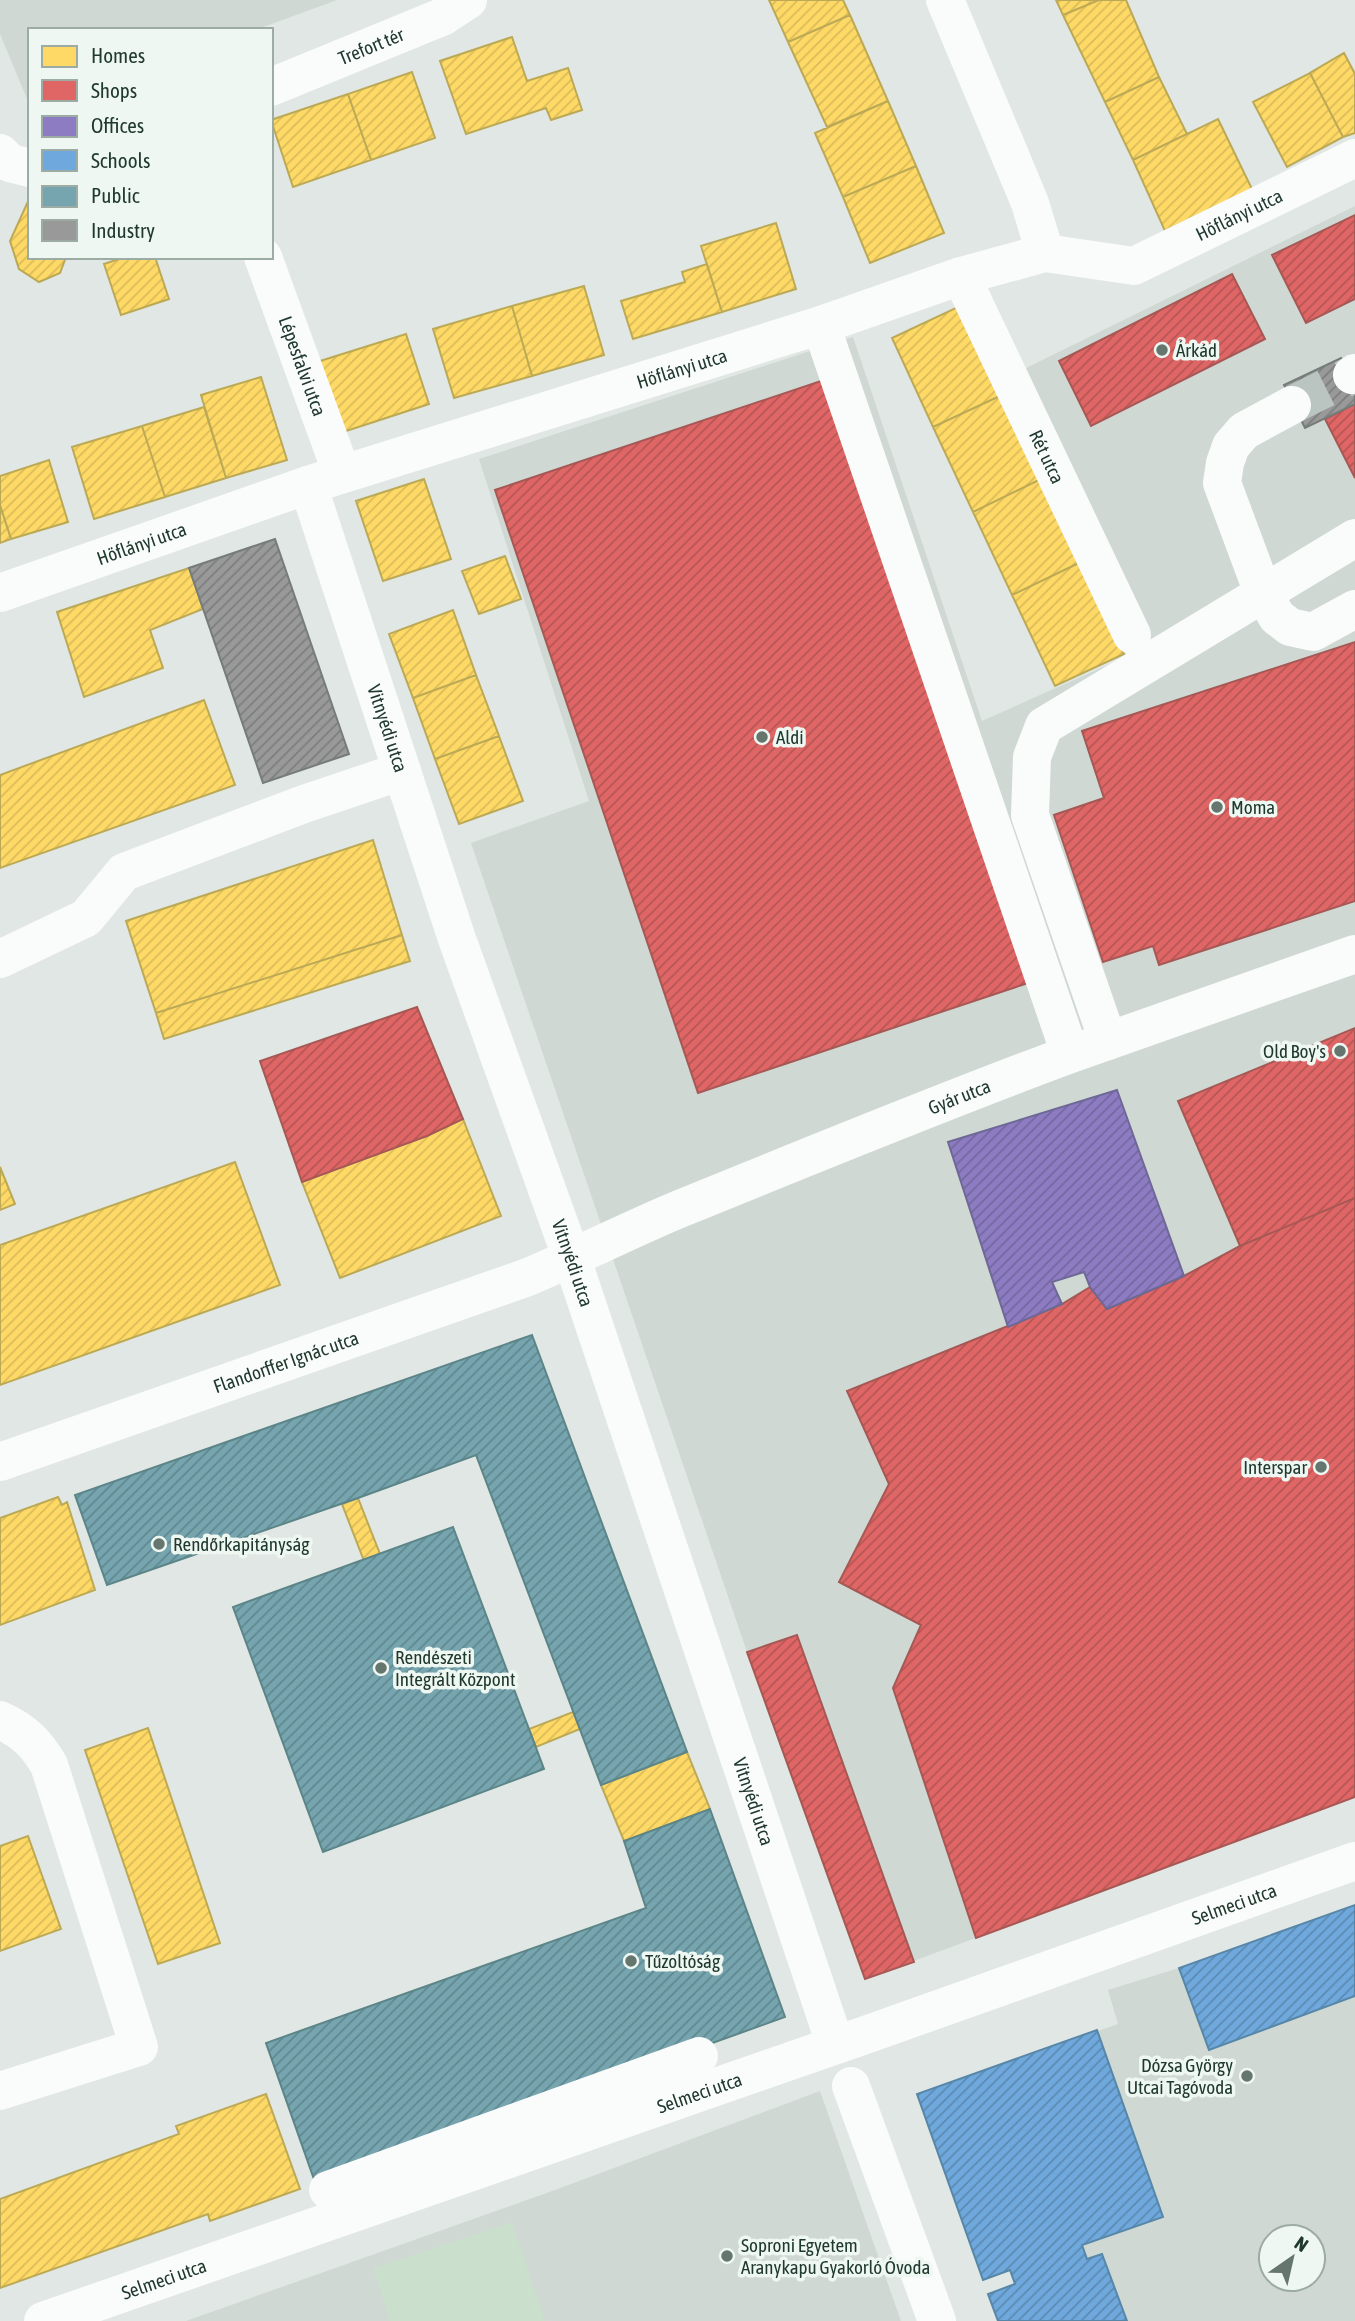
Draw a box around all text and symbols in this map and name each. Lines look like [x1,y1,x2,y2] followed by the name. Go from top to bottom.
[335,23,407,69] street label: Trefort tér
[28,28,273,259] legend
[91,43,145,67] text: Homes
[91,78,137,102] text: Shops
[91,113,144,137] text: Offices
[91,148,151,172] text: Schools
[91,183,140,207] text: Public
[1192,184,1286,245] street label: Höflányi utca
[91,218,155,242] text: Industry
[274,313,331,419] street label: Lépesfalvi utca
[1176,339,1217,361] place label: Árkád
[1154,342,1170,358] marker: Árkád
[634,344,730,393] street label: Höflányi utca
[1025,426,1069,487] street label: Rét utca
[94,518,189,569] street label: Höflányi utca
[363,682,412,775] street label: Vitnyédi utca
[776,726,804,748] place label: Aldi
[754,729,770,745] marker: Aldi
[1231,796,1275,818] place label: Moma
[1209,799,1225,815] marker: Moma
[1263,1040,1326,1062] place label: Old Boy's
[1332,1043,1348,1059] marker: Old Boy's
[925,1074,993,1119] street label: Gyár utca
[548,1216,598,1310] street label: Vitnyédi utca
[210,1326,362,1397] street label: Flandorffer Ignác utca
[1243,1456,1307,1478] place label: Interspar
[1313,1459,1329,1475] marker: Interspar
[173,1533,310,1555] place label: Rendőrkapitányság
[151,1536,167,1552] marker: Rendőrkapitányság
[395,1646,515,1690] place label: Rendészeti Integrált Központ
[373,1660,389,1676] marker: Rendészeti Integrált Központ
[729,1755,779,1848] street label: Vitnyédi utca
[1189,1879,1279,1929] street label: Selmeci utca
[645,1950,721,1972] place label: Tűzoltóság
[623,1953,639,1969] marker: Tűzoltóság
[1127,2054,1233,2098] place label: Dózsa György Utcai Tagóvoda
[654,2068,745,2118] street label: Selmeci utca
[1239,2068,1255,2084] marker: Dózsa György Utcai Tagóvoda
[1257,2223,1327,2293] north arrow
[1291,2232,1312,2256] text: N
[741,2234,930,2278] place label: Soproni Egyetem Aranykapu Gyakorló Óvoda
[719,2248,735,2264] marker: Soproni Egyetem Aranykapu Gyakorló Óvoda
[119,2254,209,2304] street label: Selmeci utca

